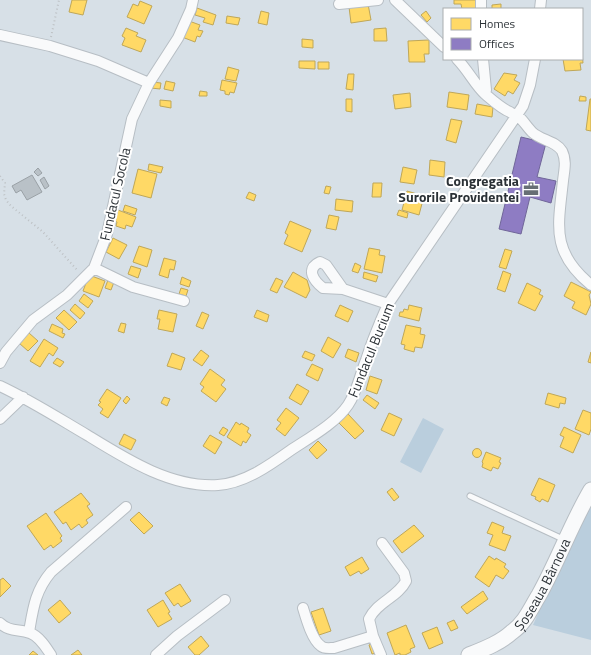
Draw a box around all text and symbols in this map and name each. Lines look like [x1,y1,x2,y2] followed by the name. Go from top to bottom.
[443,8,583,60] legend
[479,14,515,33] text: Homes
[479,34,515,53] text: Offices
[94,145,135,243] street label: Fundacul Socola
[398,170,519,207] place label: Congregatia Surorile Providentei
[522,180,540,198] office icon: Congregatia Surorile Providentei
[342,299,399,400] street label: Fundacul Bucium
[509,535,575,635] street label: Șoseaua Bârnova

